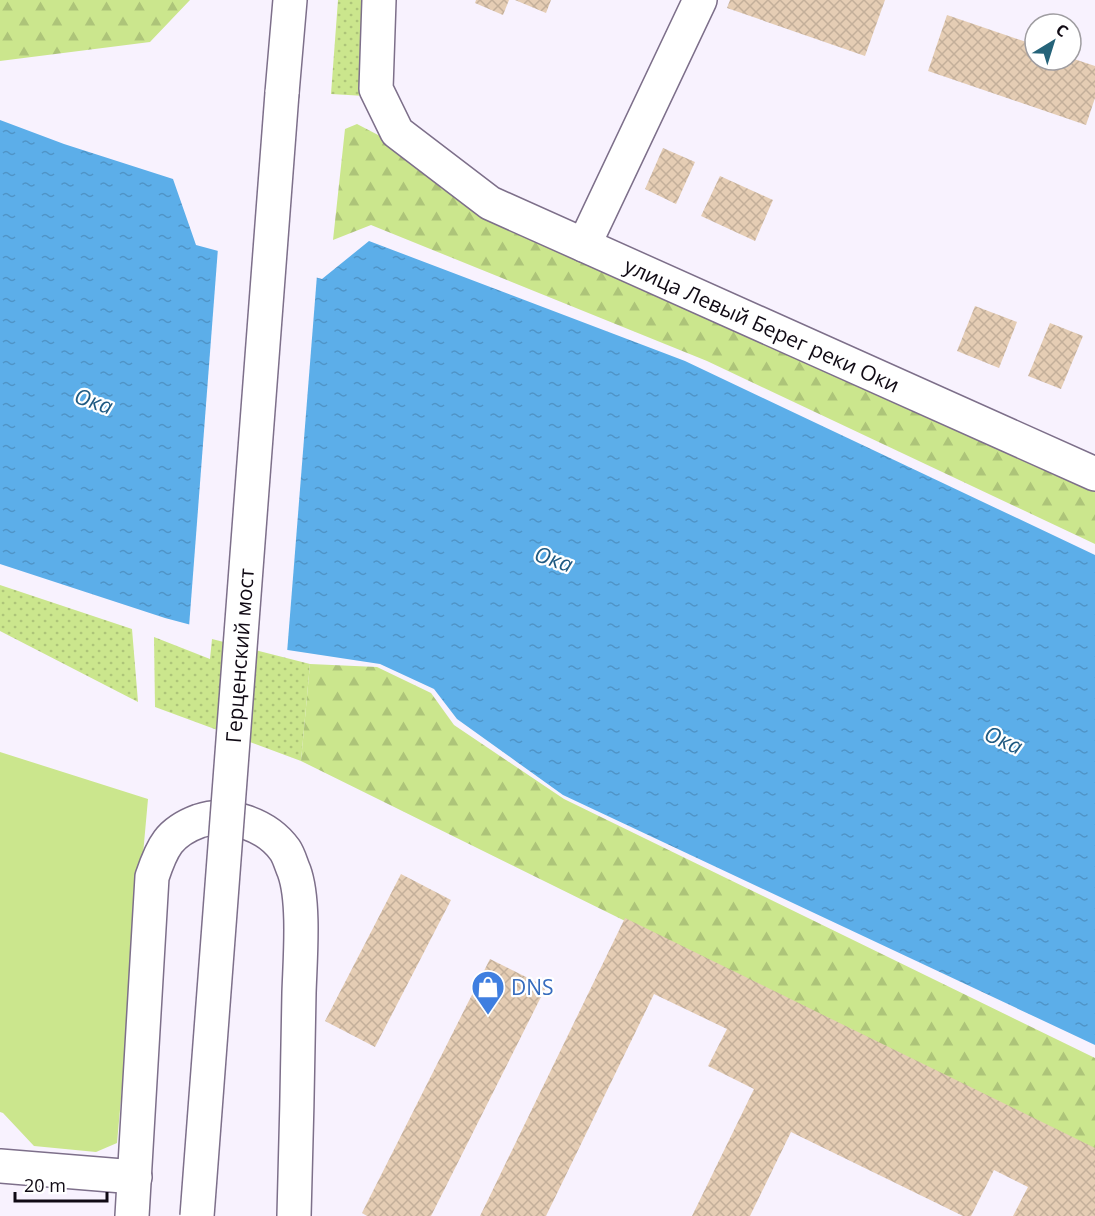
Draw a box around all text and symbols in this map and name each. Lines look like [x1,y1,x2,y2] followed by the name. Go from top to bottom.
[1023,12,1083,72] north arrow
[1051,18,1073,42] text: С
[620,251,904,399] street label: улица Левый Берег реки Оки
[71,379,117,421] water label: Ока
[531,537,577,579] water label: Ока
[219,567,260,744] street label: Герценский мост
[980,717,1028,761] water label: Ока
[470,969,506,1016] shop icon: DNS
[511,973,554,1001] place label: DNS
[15,1165,106,1203] scale bar
[24,1173,66,1197] text: 20 m

